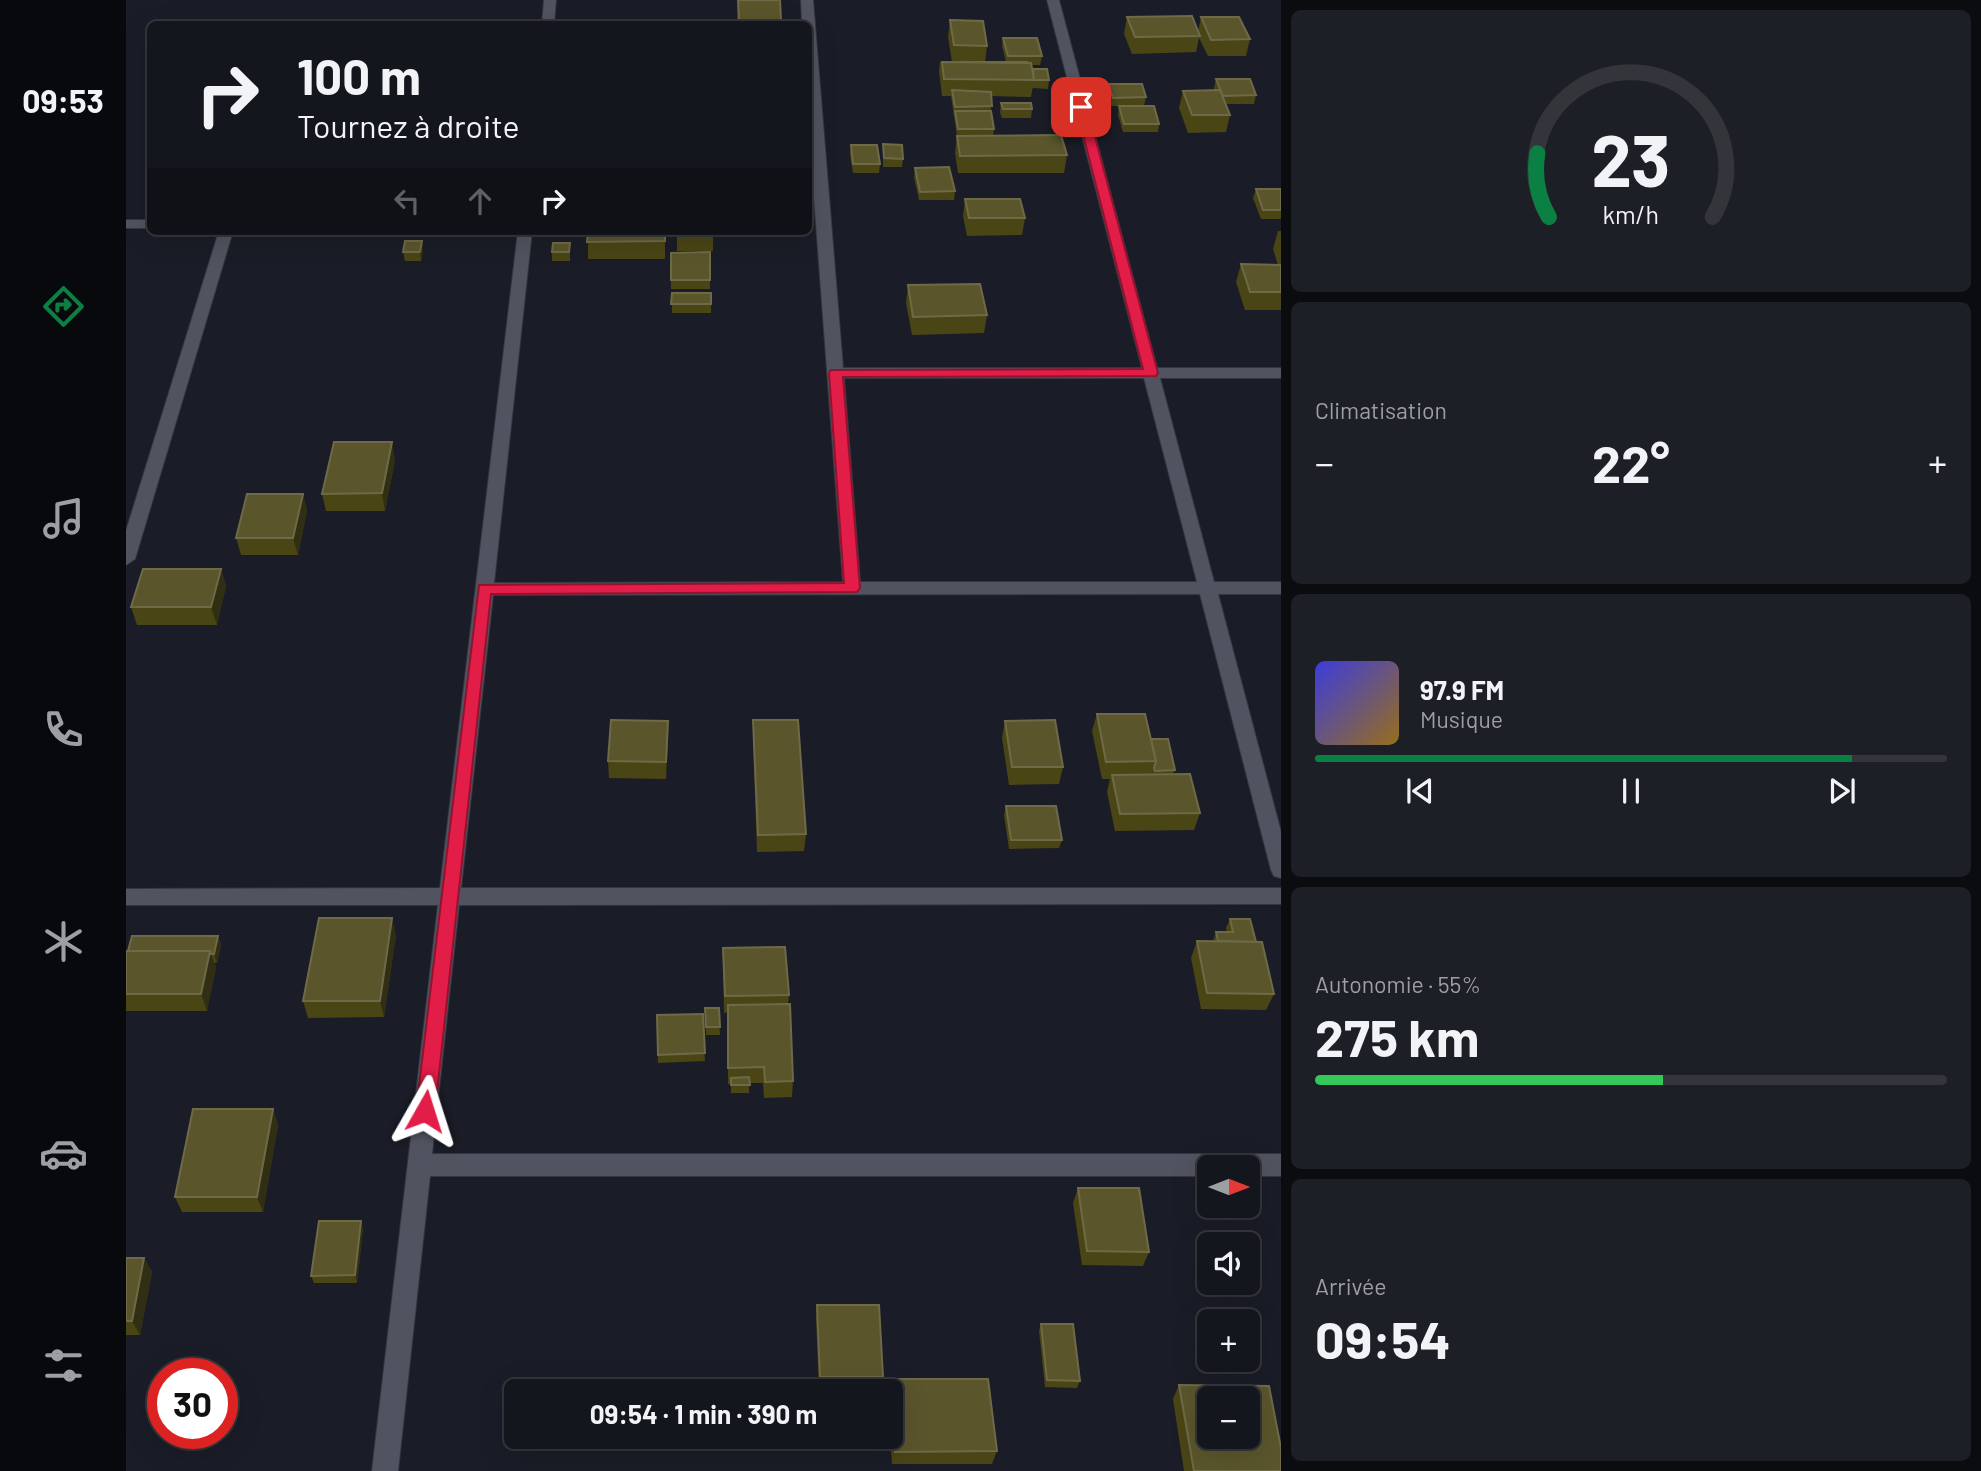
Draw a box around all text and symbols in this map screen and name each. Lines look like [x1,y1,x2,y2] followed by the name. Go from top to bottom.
[297,46,421,105] text: 100 m
[182,49,273,140] icon: right
[1051,77,1111,137] pin
[22,81,104,119] text: 09:53
[1062,88,1100,126] icon: arrive
[297,106,519,144] text: Tournez à droite
[1591,114,1671,202] text: 23
[388,182,426,220] icon: left
[461,182,499,220] icon: ahead
[534,182,572,220] icon: right
[1603,199,1659,229] text: km/h
[39,282,88,331] icon: directions
[1315,396,1447,424] text: Climatisation
[1592,431,1670,493] text: 22°
[1315,439,1334,485] text: −
[1928,439,1947,485] text: +
[39,494,88,543] icon: music
[1420,674,1504,705] text: 97.9 FM
[39,705,88,754] icon: phone
[1420,705,1503,733] text: Musique
[1401,772,1439,810] icon: previous
[1612,772,1650,810] icon: pause
[1823,772,1861,810] icon: next
[39,917,88,966] icon: climate
[1315,970,1481,998] text: Autonomie · 55%
[1315,1005,1479,1067] text: 275 km
[388,1074,462,1148] position arrow
[39,1129,88,1178] icon: car
[1197,1155,1260,1218] north arrow
[1197,1155,1260,1449] map controls
[1197,1232,1260,1295] button: sound
[1315,1272,1387,1300] text: Arrivée
[1315,1307,1451,1369] text: 09:54
[1197,1309,1260,1372] button: +
[39,1341,88,1390] icon: filters
[147,1358,238,1449] speed limit sign: 30
[1197,1386,1260,1449] button: −
[590,1398,817,1429] text: 09:54 · 1 min · 390 m

